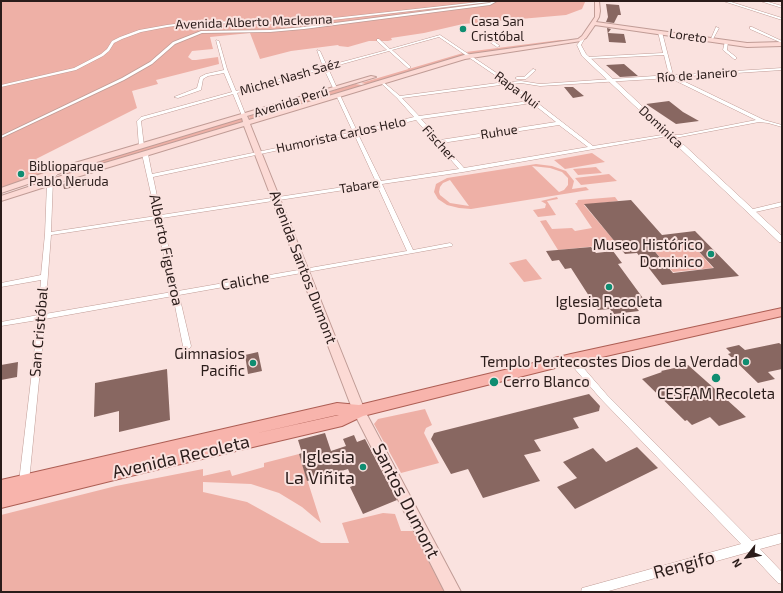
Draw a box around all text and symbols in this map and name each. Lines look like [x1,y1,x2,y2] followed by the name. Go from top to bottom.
[175,11,333,33] street label: Avenida Alberto Mackenna
[471,14,524,45] place label: Casa San Cristóbal
[458,24,468,34] marker: Casa San Cristóbal
[668,26,708,46] street label: Loreto
[238,55,342,99] street label: Michel Nash Saéz
[656,64,738,86] street label: Río de Janeiro
[491,68,543,112] street label: Rapa Nui
[252,83,330,121] street label: Avenida Perú
[636,103,686,151] street label: Dominica
[275,114,407,156] street label: Humorista Carlos Helo
[479,121,519,143] street label: Ruhue
[419,122,459,164] street label: Fischer
[29,159,109,190] place label: Biblioparque Pablo Neruda
[16,169,26,179] marker: Biblioparque Pablo Neruda
[338,175,380,197] street label: Tabare
[265,188,341,346] street label: Avenida Santos Dumont
[145,193,187,307] street label: Alberto Figueroa
[593,236,703,271] place label: Museo Histórico Dominico
[706,249,716,259] marker: Museo Histórico Dominico
[219,268,271,294] street label: Caliche
[604,282,614,292] marker: Iglesia Recoleta Dominica
[26,286,52,378] street label: San Cristóbal
[555,293,663,328] place label: Iglesia Recoleta Dominica
[174,345,245,380] place label: Gimnasios Pacific
[480,353,738,371] place label: Templo Pentecostes Dios de la Verdad
[741,357,751,367] marker: Templo Pentecostes Dios de la Verdad
[248,358,258,368] marker: Gimnasios Pacific
[710,372,722,384] marker: CESFAM Recoleta
[503,373,590,391] place label: Cerro Blanco
[488,376,500,388] marker: Cerro Blanco
[657,385,775,403] place label: CESFAM Recoleta
[110,431,252,483] street label: Avenida Recoleta
[368,440,444,562] street label: Santos Dumont
[285,446,355,488] place label: Iglesia La Viñita
[358,462,368,472] marker: Iglesia La Viñita
[727,537,767,577] north arrow
[651,546,717,584] street label: Rengifo
[729,557,744,570] text: N

